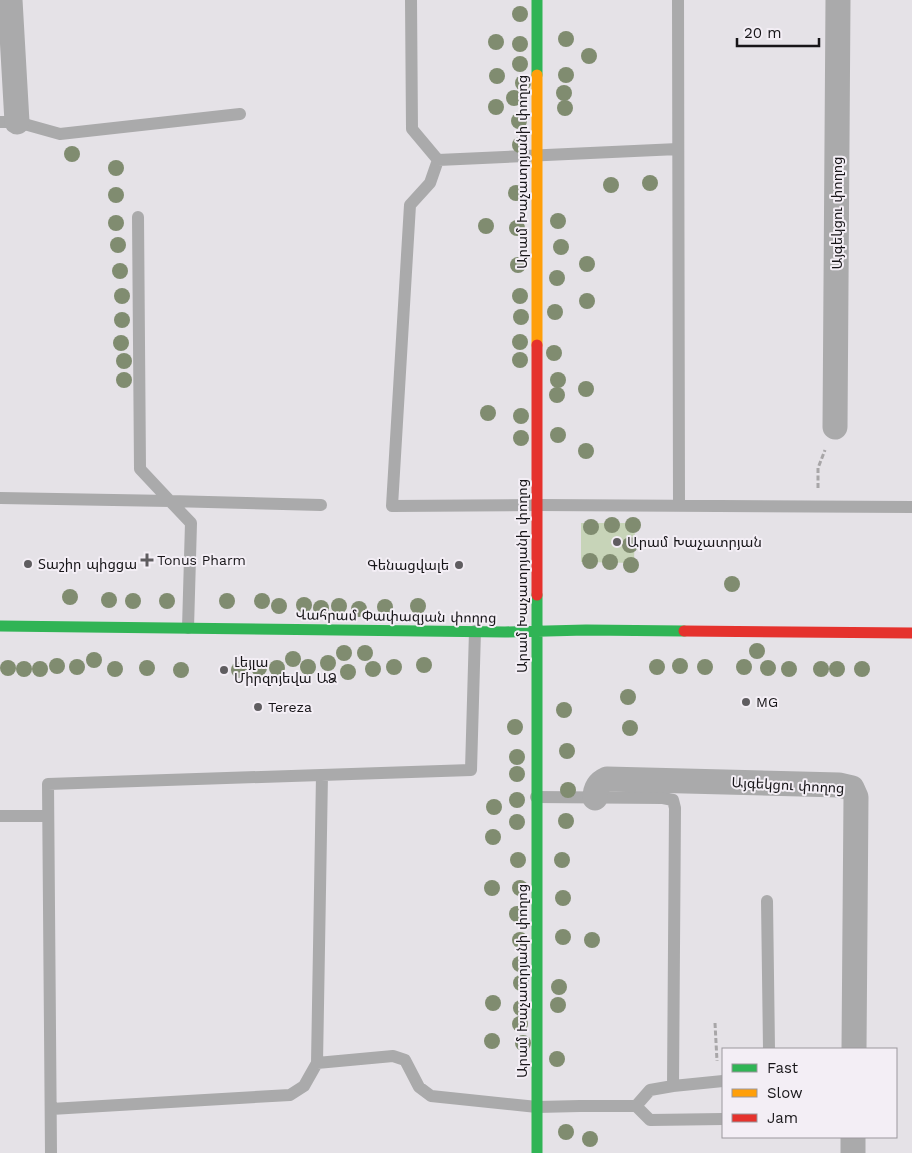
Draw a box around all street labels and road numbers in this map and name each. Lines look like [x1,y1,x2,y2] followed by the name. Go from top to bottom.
[514,75,530,269] street label: Արամ Խաչատրյանի փողոց
[829,156,845,270] street label: Այգեկցու փողոց
[514,479,530,673] street label: Արամ Խաչատրյանի փողոց
[295,606,497,626] street label: Վահրամ Փափազյան փողոց
[731,774,845,796] street label: Այգեկցու փողոց
[514,884,530,1078] street label: Արամ Խաչատրյանի փողոց

